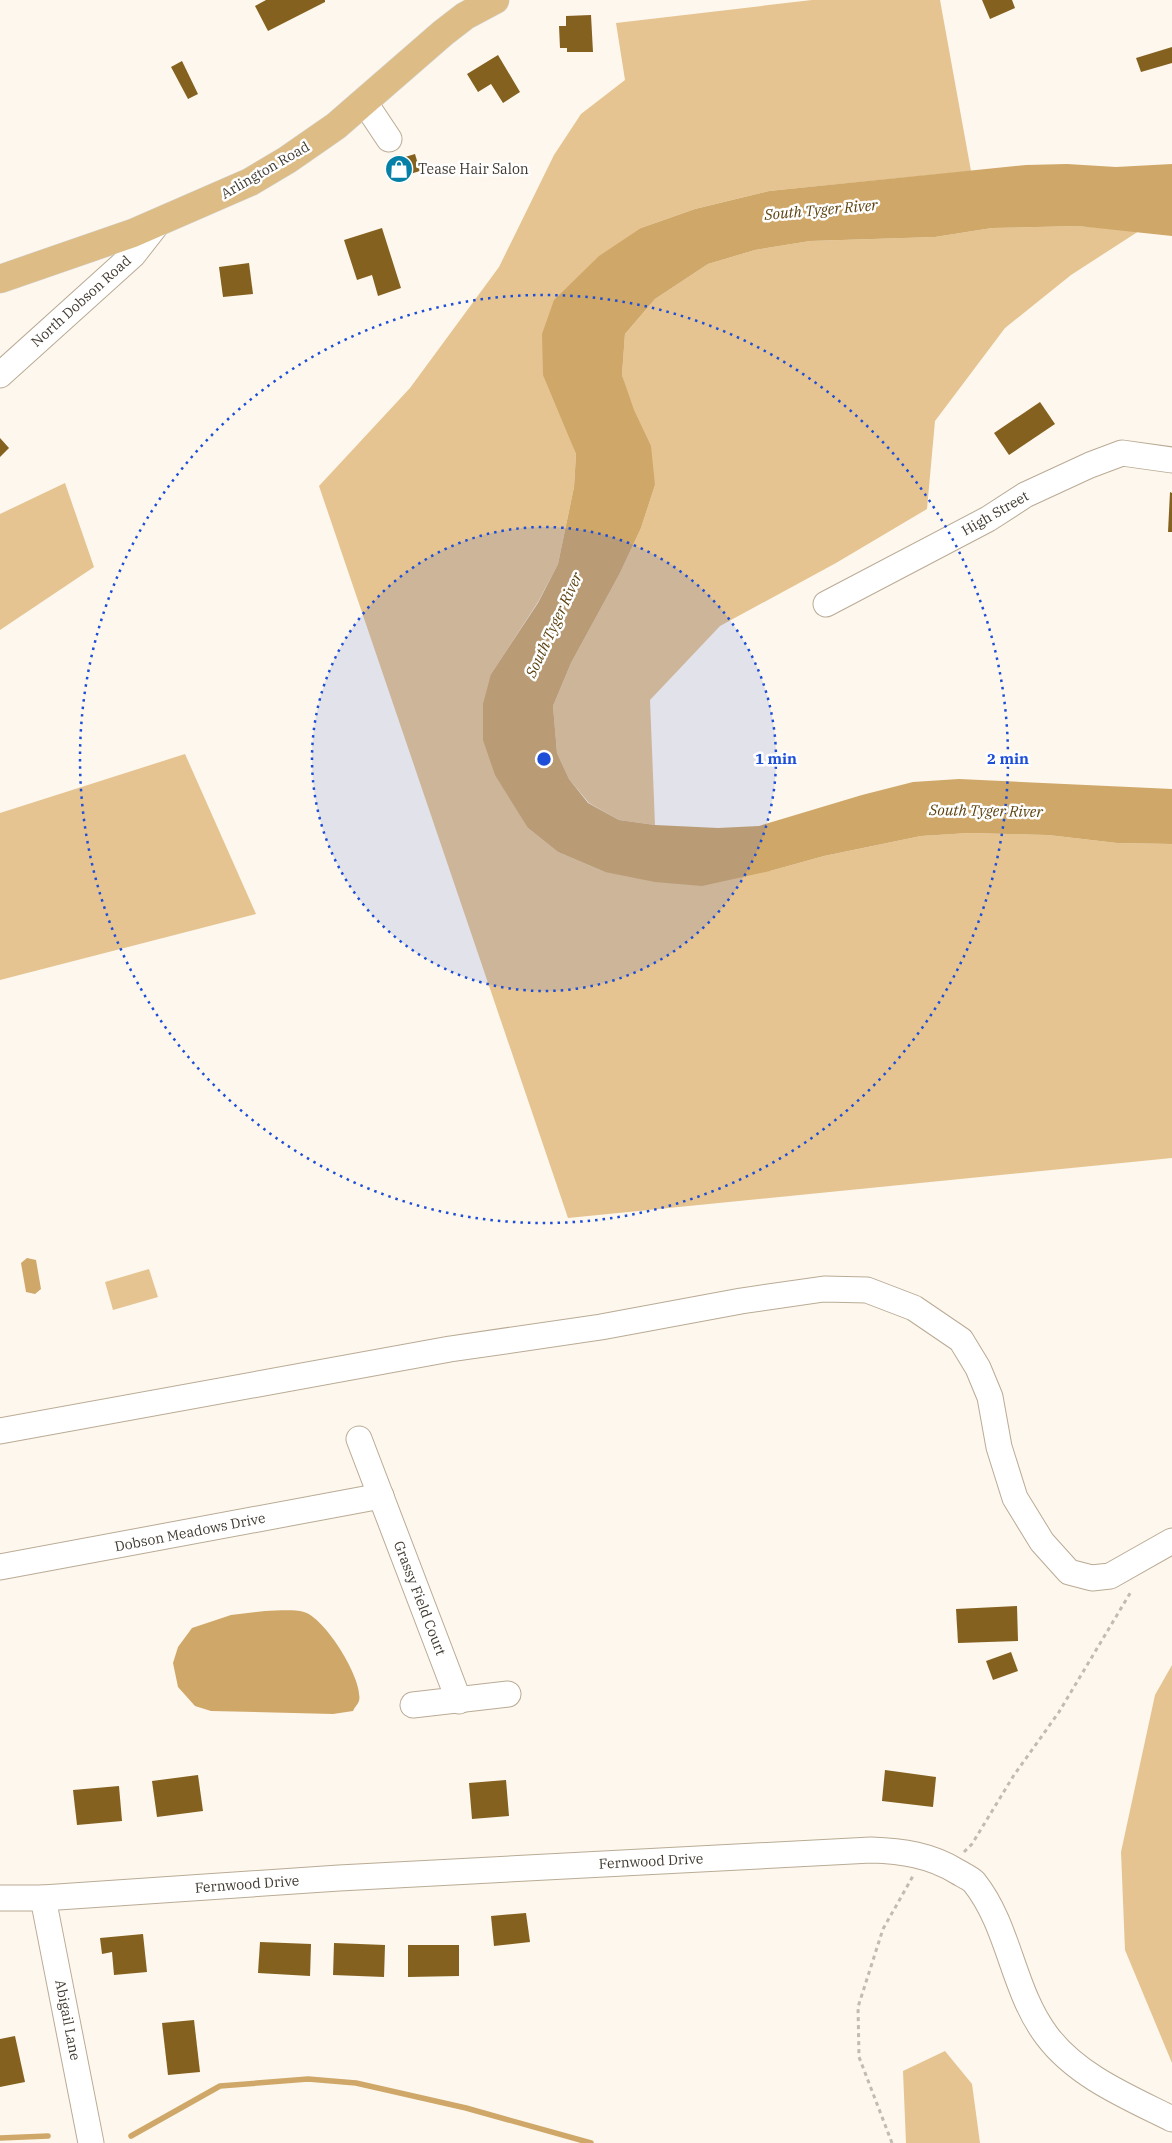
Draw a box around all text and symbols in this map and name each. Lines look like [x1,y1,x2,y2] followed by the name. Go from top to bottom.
[217,137,313,203] street label: Arlington Road
[384,154,414,184] shop icon: Tease Hair Salon
[418,160,529,178] place label: Tease Hair Salon
[762,195,879,224] water label: South Tyger River
[27,251,135,351] street label: North Dobson Road
[958,487,1032,539] street label: High Street
[520,569,586,681] water label: South Tyger River
[755,749,797,768] text: 1 min
[987,749,1029,768] text: 2 min
[535,750,553,768] centre of rings
[928,800,1043,821] water label: South Tyger River
[113,1509,267,1555] street label: Dobson Meadows Drive
[390,1538,450,1658] street label: Grassy Field Court
[598,1849,704,1873] street label: Fernwood Drive
[194,1871,300,1897] street label: Fernwood Drive
[51,1978,85,2062] street label: Abigail Lane

